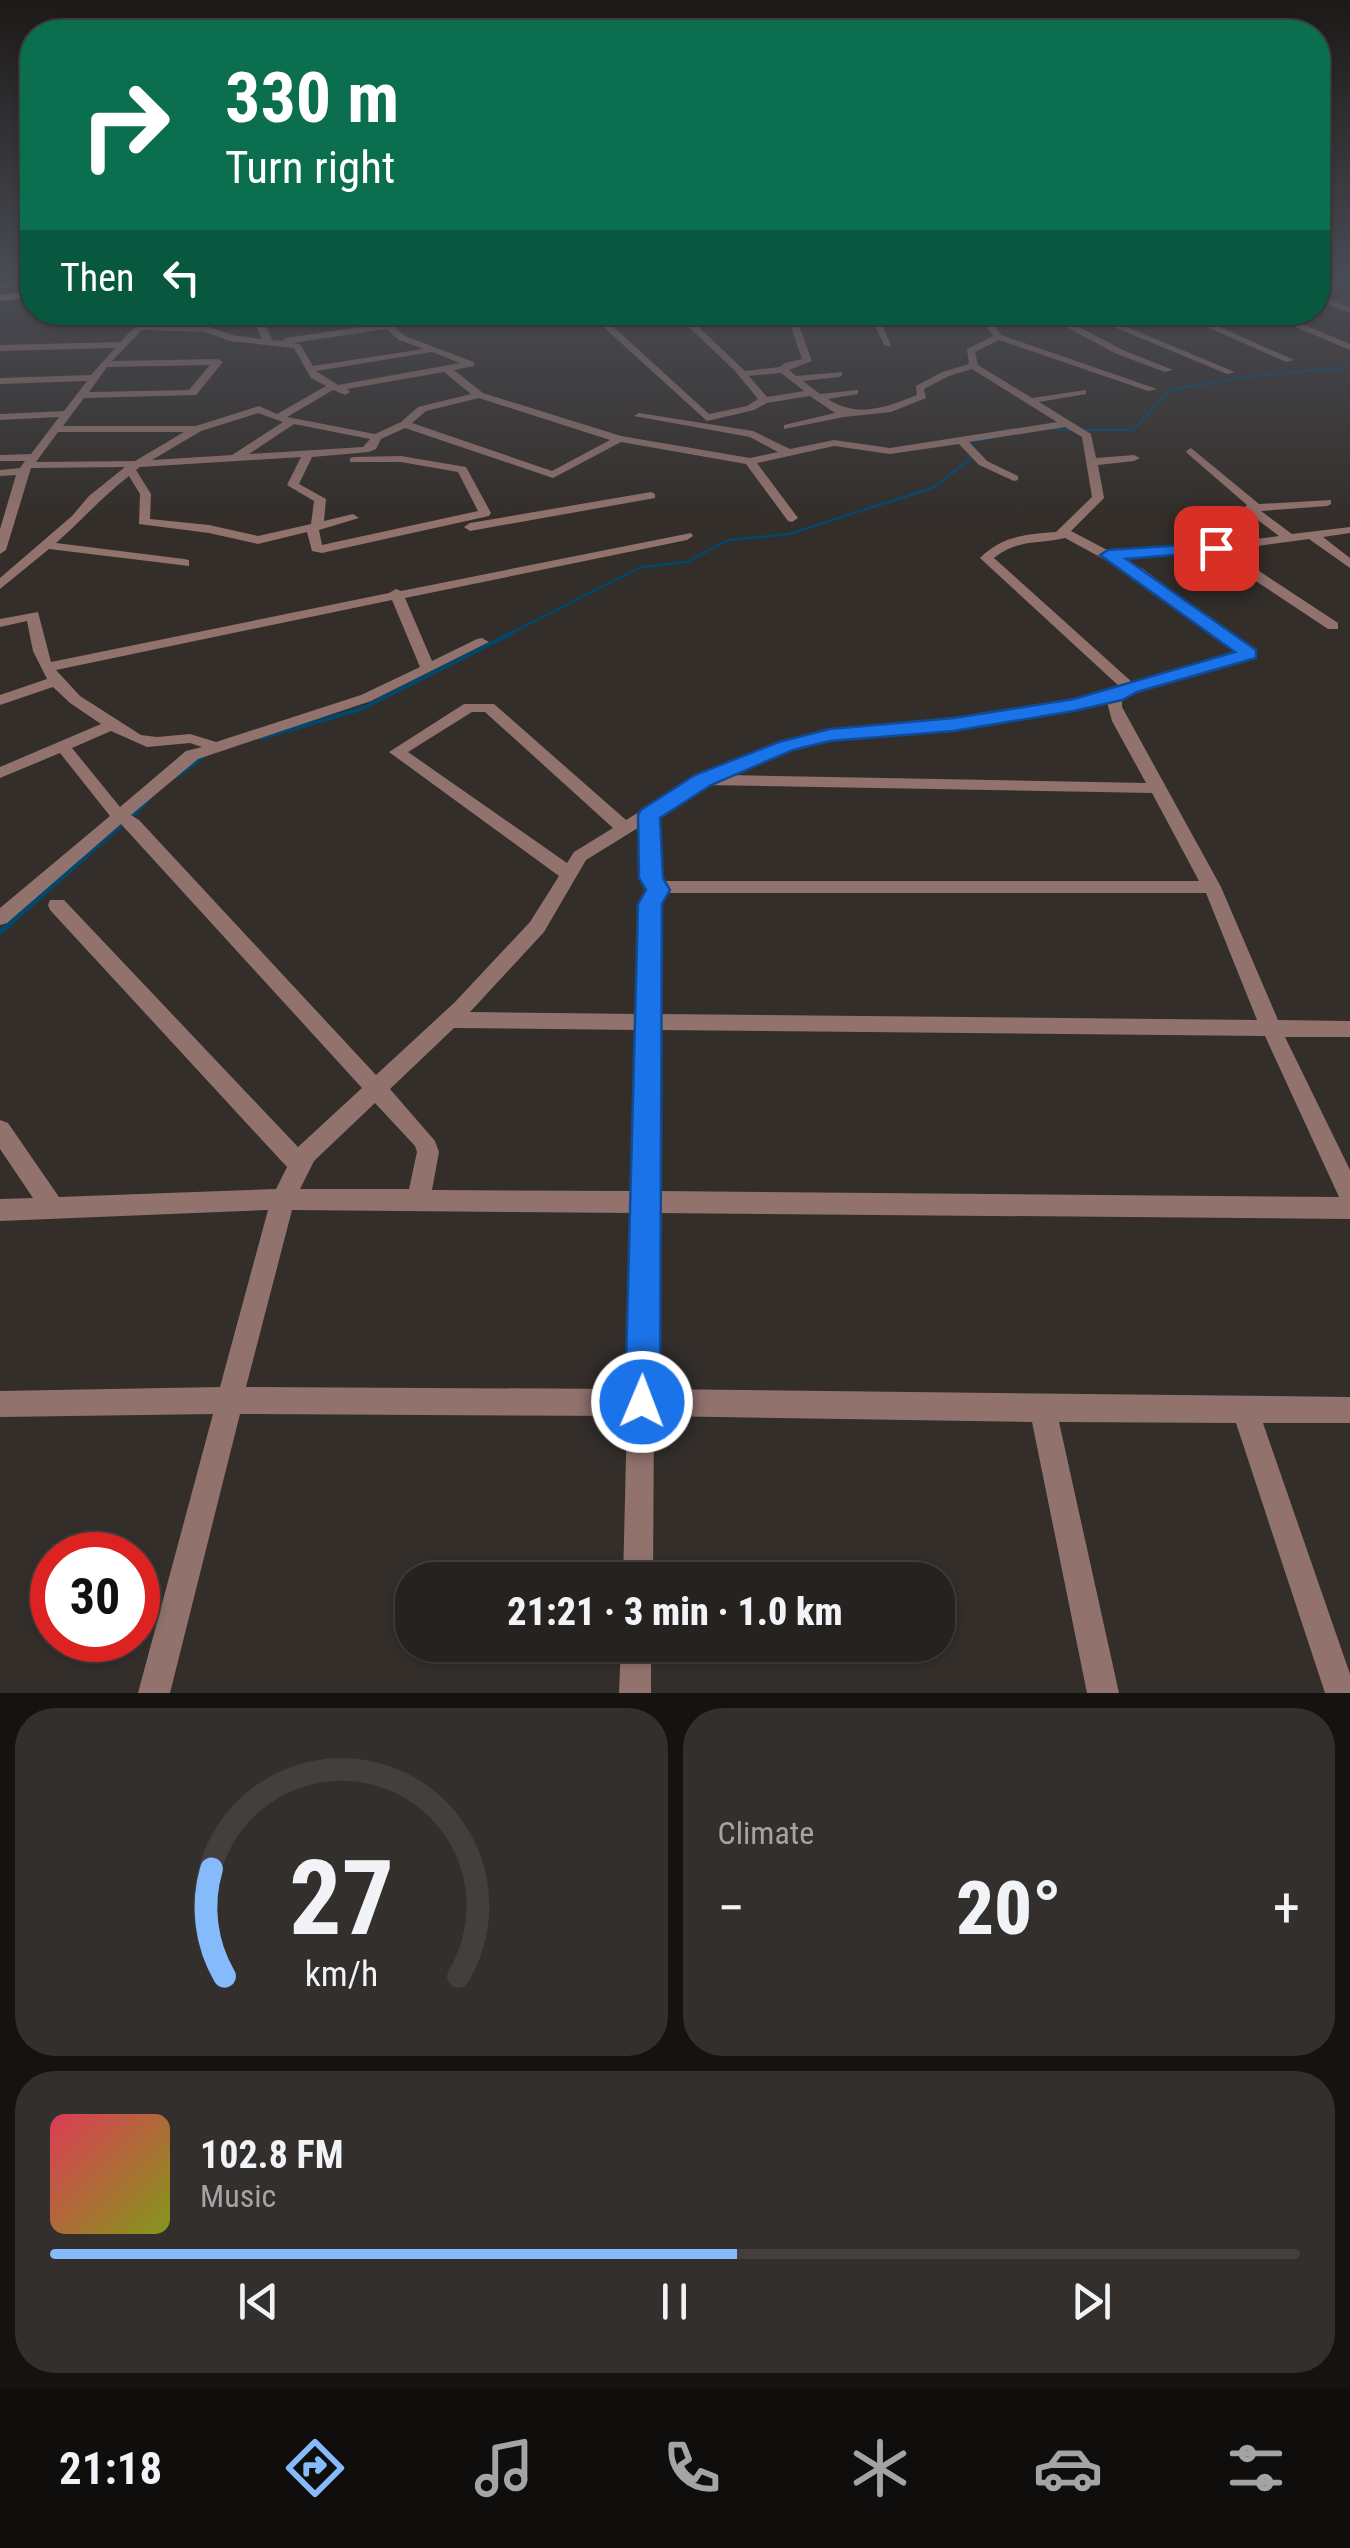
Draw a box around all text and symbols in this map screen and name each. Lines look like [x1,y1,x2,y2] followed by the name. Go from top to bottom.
[225,57,399,139] text: 330 m
[60,60,190,190] icon: right
[225,141,395,194] text: Turn right
[154,250,209,305] icon: left
[60,256,134,300] text: Then
[1174,506,1259,591] pin
[1189,521,1244,576] icon: arrive
[590,1350,694,1454] position arrow
[30,1532,160,1662] speed limit sign: 30
[507,1590,843,1634] text: 21:21 · 3 min · 1.0 km
[718,1814,814,1852] text: Climate
[289,1838,394,1959] text: 27
[956,1864,1062,1952] text: 20°
[718,1876,745,1940] text: −
[1273,1876,1300,1940] text: +
[304,1953,378,1995] text: km/h
[200,2133,344,2177] text: 102.8 FM
[200,2177,276,2215] text: Music
[231,2274,286,2329] icon: previous
[647,2274,702,2329] icon: pause
[1064,2274,1119,2329] icon: next
[280,2433,350,2503] icon: directions
[469,2433,539,2503] icon: music
[657,2433,727,2503] icon: phone
[845,2433,915,2503] icon: climate
[1033,2433,1103,2503] icon: car
[1221,2433,1291,2503] icon: filters
[59,2442,162,2495] text: 21:18

